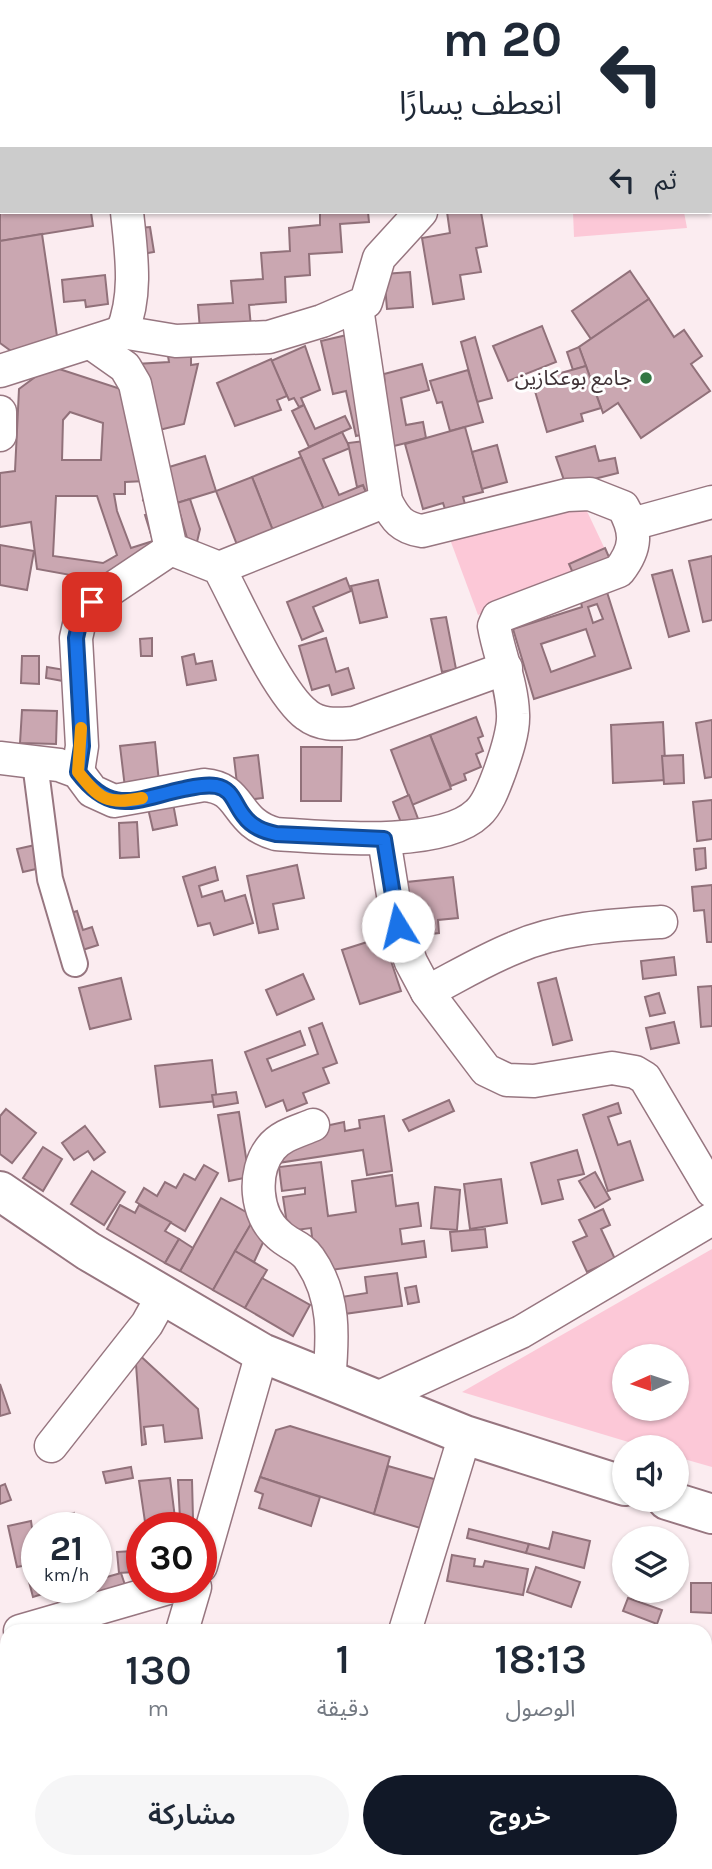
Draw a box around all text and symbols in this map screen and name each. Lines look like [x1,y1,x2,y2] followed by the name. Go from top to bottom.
[442,11,562,68] text: 20 m
[586,28,677,119] icon: left
[399,85,562,122] text: انعطف يسارًا
[603,161,641,199] icon: left
[655,165,677,196] text: ثم
[515,366,632,393] place label: جامع بوعكازين
[638,370,654,386] marker: جامع بوعكازين
[62,572,122,632] pin
[73,583,111,621] icon: arrive
[361,889,435,963] position arrow
[612,1344,690,1421] north arrow
[612,1344,689,1603] map controls
[612,1435,689,1512] button: sound
[126,1512,217,1603] speed limit sign: 30
[612,1526,689,1603] button: layers
[50,1528,83,1569] text: 21
[44,1564,89,1586] text: km/h
[336,1634,350,1684] text: 1
[494,1634,587,1684] text: 18:13
[125,1645,192,1695] text: 130
[148,1695,169,1722] text: m
[317,1695,369,1722] text: دقيقة
[506,1695,576,1722] text: الوصول
[35,1775,349,1855] button: مشاركة
[363,1775,677,1855] button: خروج

